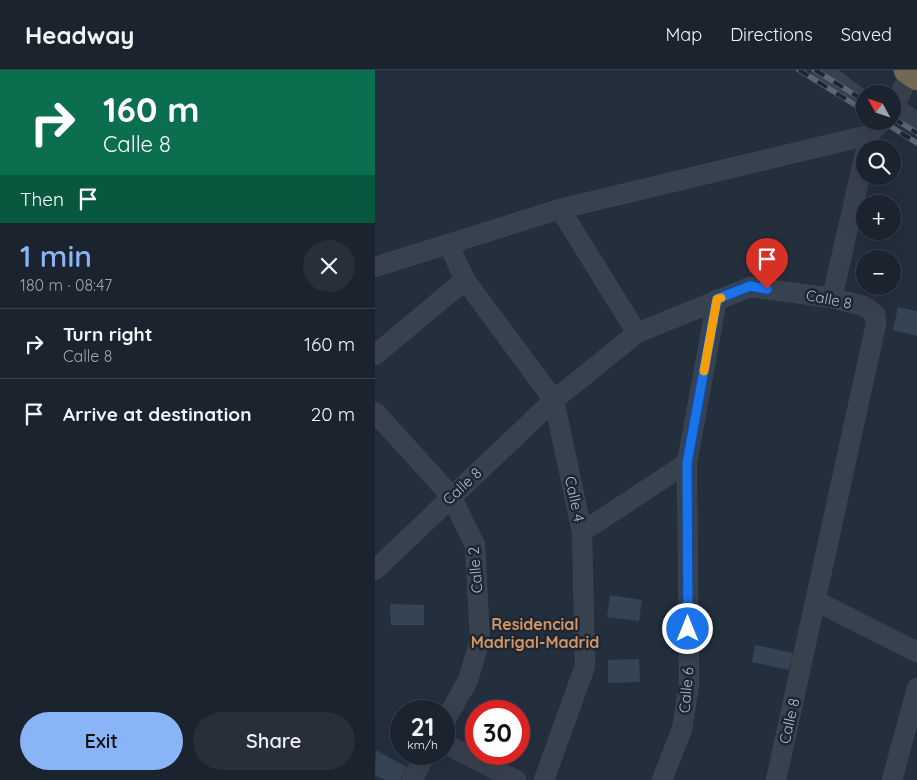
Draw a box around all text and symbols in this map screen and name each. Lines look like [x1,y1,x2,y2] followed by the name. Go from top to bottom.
[25,20,134,50] text: Headway
[665,23,702,46] text: Map
[730,23,813,46] text: Directions
[841,23,892,46] text: Saved
[856,85,901,130] north arrow
[856,85,901,295] map controls
[103,87,200,131] text: 160 m
[20,90,85,155] icon: right
[103,130,171,158] text: Calle 8
[856,140,901,185] button: search
[74,185,102,213] icon: arrive
[20,187,64,211] text: Then
[856,195,901,240] button: +
[20,237,92,275] text: 1 min
[746,238,788,289] pin
[303,240,355,292] button: close
[753,245,781,273] icon: arrive
[856,250,901,295] button: −
[20,275,112,295] text: 180 m · 08:47
[804,285,854,313] street label: Calle 8
[63,322,152,346] text: Turn right
[20,330,48,358] icon: right
[304,332,355,356] text: 160 m
[63,346,112,366] text: Calle 8
[20,400,48,428] icon: arrive
[63,402,252,426] text: Arrive at destination
[311,402,355,426] text: 20 m
[439,463,485,509] street label: Calle 8
[561,474,589,524] street label: Calle 4
[464,546,486,594] street label: Calle 2
[661,602,713,654] position arrow
[471,614,599,652] district label: Residencial Madrigal-Madrid
[675,666,697,714] street label: Calle 6
[775,696,803,746] street label: Calle 8
[465,700,530,765] speed limit sign: 30
[411,711,434,742] text: 21
[20,712,183,770] button: Exit
[193,712,355,770] button: Share
[407,737,438,752] text: km/h

